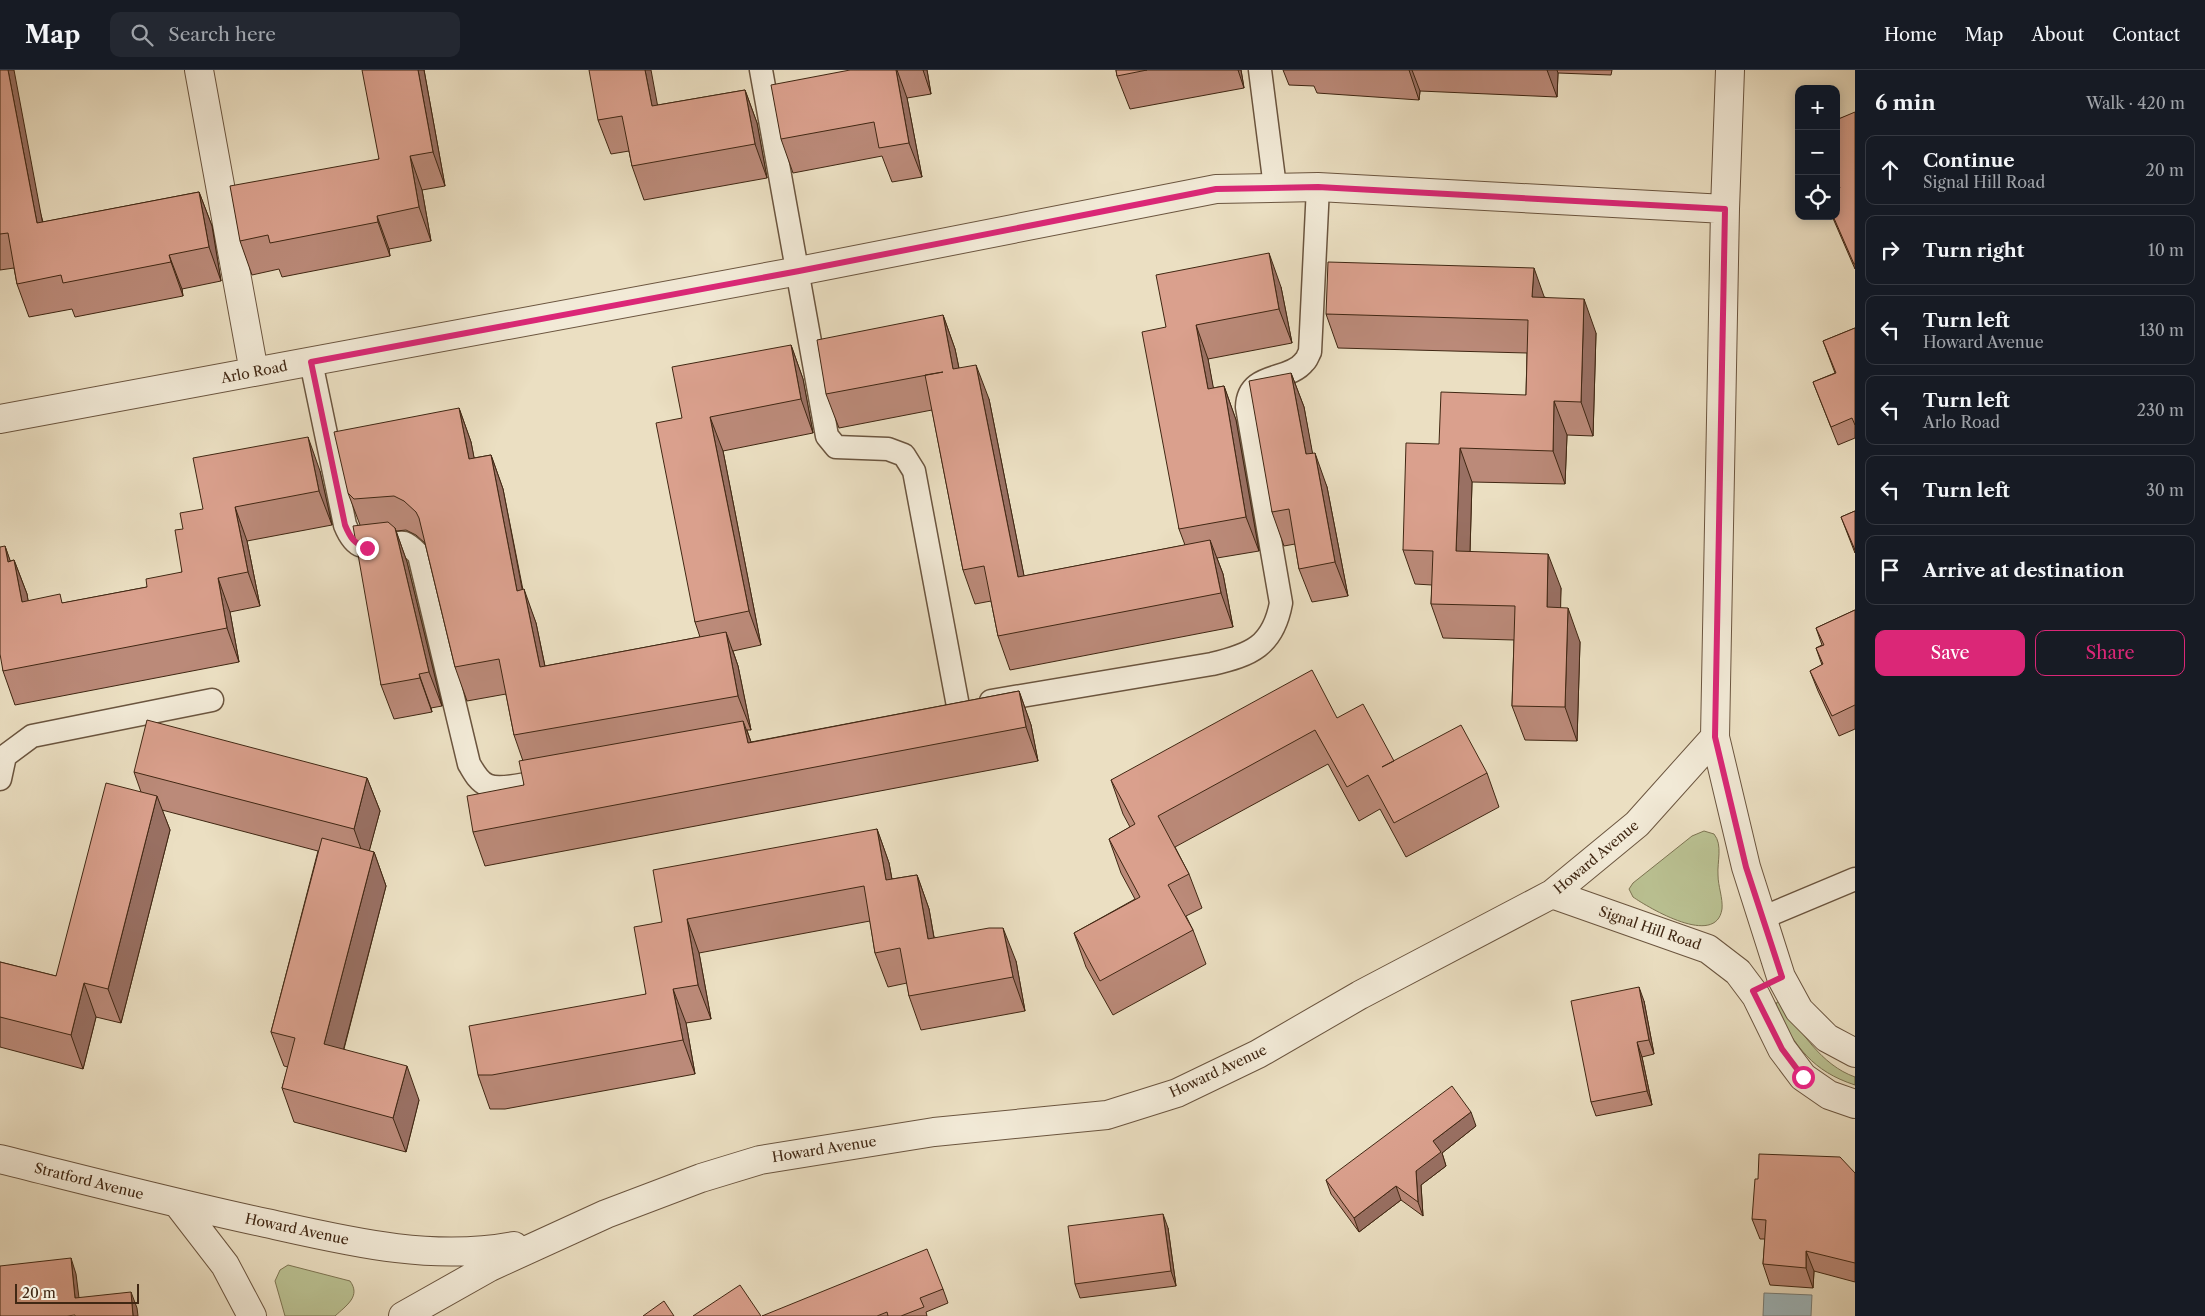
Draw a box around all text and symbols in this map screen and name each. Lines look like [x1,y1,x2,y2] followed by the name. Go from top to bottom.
[110,12,460,57] search box
[25,20,80,49] text: Map
[128,21,156,49] icon: search
[168,23,276,46] text: Search here
[1884,24,1937,46] text: Home
[1965,24,2003,46] text: Map
[2031,24,2084,46] text: About
[2112,24,2180,46] text: Contact
[1795,85,1840,220] map controls
[1795,85,1840,130] button: +
[1875,90,1936,115] text: 6 min
[2086,93,2185,113] text: Walk · 420 m
[1795,130,1840,175] button: −
[1923,149,2015,172] text: Continue
[1876,156,1904,184] icon: ahead
[2145,160,2184,180] text: 20 m
[1923,172,2045,192] text: Signal Hill Road
[1795,175,1840,220] button: locate
[1876,236,1904,264] icon: right
[1923,239,2024,262] text: Turn right
[2148,240,2184,260] text: 10 m
[1923,309,2010,332] text: Turn left
[1876,316,1904,344] icon: left
[2139,320,2184,340] text: 130 m
[1923,332,2044,352] text: Howard Avenue
[218,357,289,387] street label: Arlo Road
[1923,389,2010,412] text: Turn left
[1876,396,1904,424] icon: left
[2137,400,2184,420] text: 230 m
[1923,412,2000,432] text: Arlo Road
[1876,476,1904,504] icon: left
[1923,479,2010,502] text: Turn left
[2146,480,2184,500] text: 30 m
[356,537,379,560] route end
[1876,556,1904,584] icon: arrive
[1923,559,2124,582] text: Arrive at destination
[1875,630,2025,676] button: Save
[2035,630,2185,676] button: Share
[1550,816,1642,898] street label: Howard Avenue
[1596,902,1704,954] street label: Signal Hill Road
[1166,1040,1270,1101] street label: Howard Avenue
[1792,1066,1815,1089] route start
[770,1132,878,1166] street label: Howard Avenue
[32,1159,146,1203] street label: Stratford Avenue
[243,1209,351,1249] street label: Howard Avenue
[15,1281,139,1304] scale bar
[22,1284,56,1302] text: 20 m

